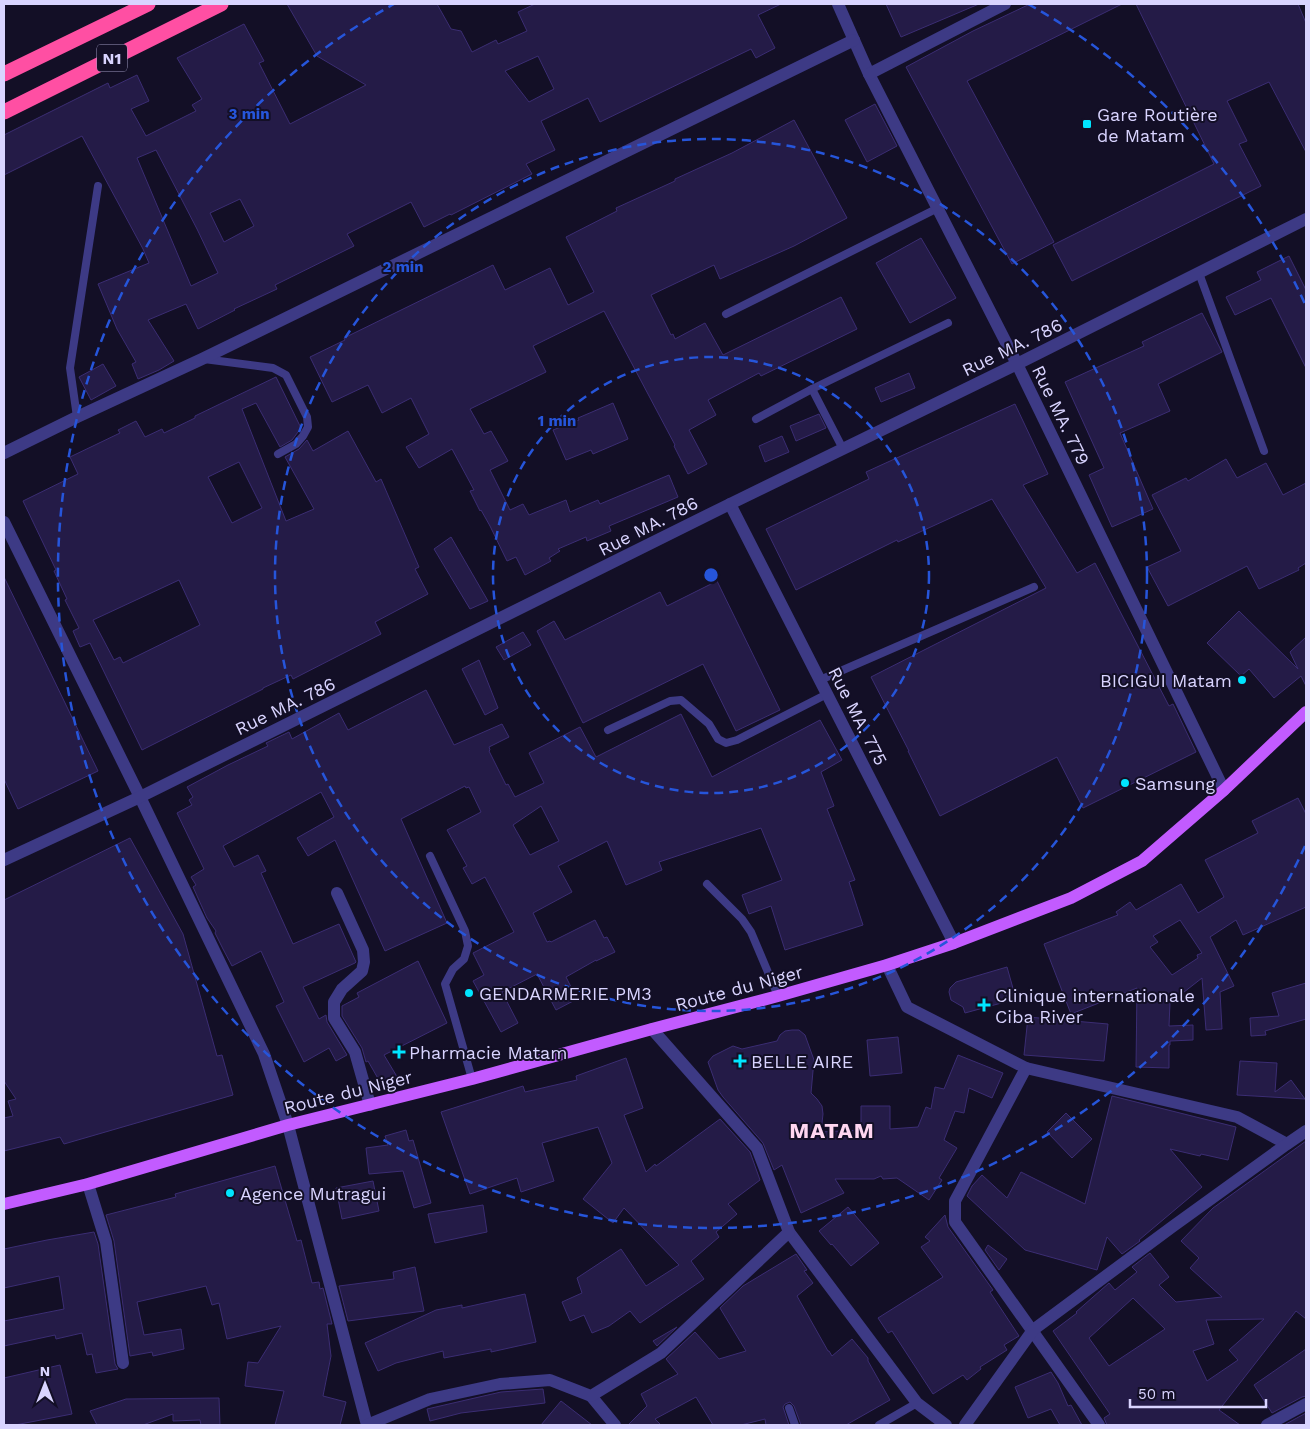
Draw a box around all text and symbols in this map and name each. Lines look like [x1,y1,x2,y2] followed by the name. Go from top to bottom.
[97,44,127,72] road number: N1
[1097,104,1218,146] place label: Gare Routière de Matam
[229,105,269,123] text: 3 min
[1081,118,1093,130] marker: Gare Routière de Matam
[382,258,424,276] text: 2 min
[958,314,1066,380] street label: Rue MA. 786
[1028,362,1094,468] street label: Rue MA. 779
[538,412,576,430] text: 1 min
[595,492,701,560] street label: Rue MA. 786
[702,566,720,584] centre of rings
[824,663,892,769] street label: Rue MA. 775
[1100,670,1232,691] place label: BICIGUI Matam
[231,673,339,739] street label: Rue MA. 786
[1236,674,1248,686] marker: BICIGUI Matam
[1135,773,1215,794] place label: Samsung
[1119,777,1131,789] marker: Samsung
[673,961,805,1015] street label: Route du Niger
[479,983,652,1004] place label: GENDARMERIE PM3
[995,985,1195,1027] place label: Clinique internationale Ciba River
[463,987,475,999] marker: GENDARMERIE PM3
[977,998,991,1012] marker: Clinique internationale Ciba River
[409,1042,567,1063] place label: Pharmacie Matam
[393,1046,405,1058] marker: Pharmacie Matam
[751,1051,853,1072] place label: BELLE AIRE
[733,1054,747,1068] marker: BELLE AIRE
[282,1066,414,1118] street label: Route du Niger
[789,1118,875,1143] district label: MATAM
[240,1183,386,1204] place label: Agence Mutragui
[224,1187,236,1199] marker: Agence Mutragui
[20,1359,70,1409] north arrow
[40,1363,50,1379] text: N
[1130,1376,1266,1408] scale bar
[1138,1385,1175,1403] text: 50 m

